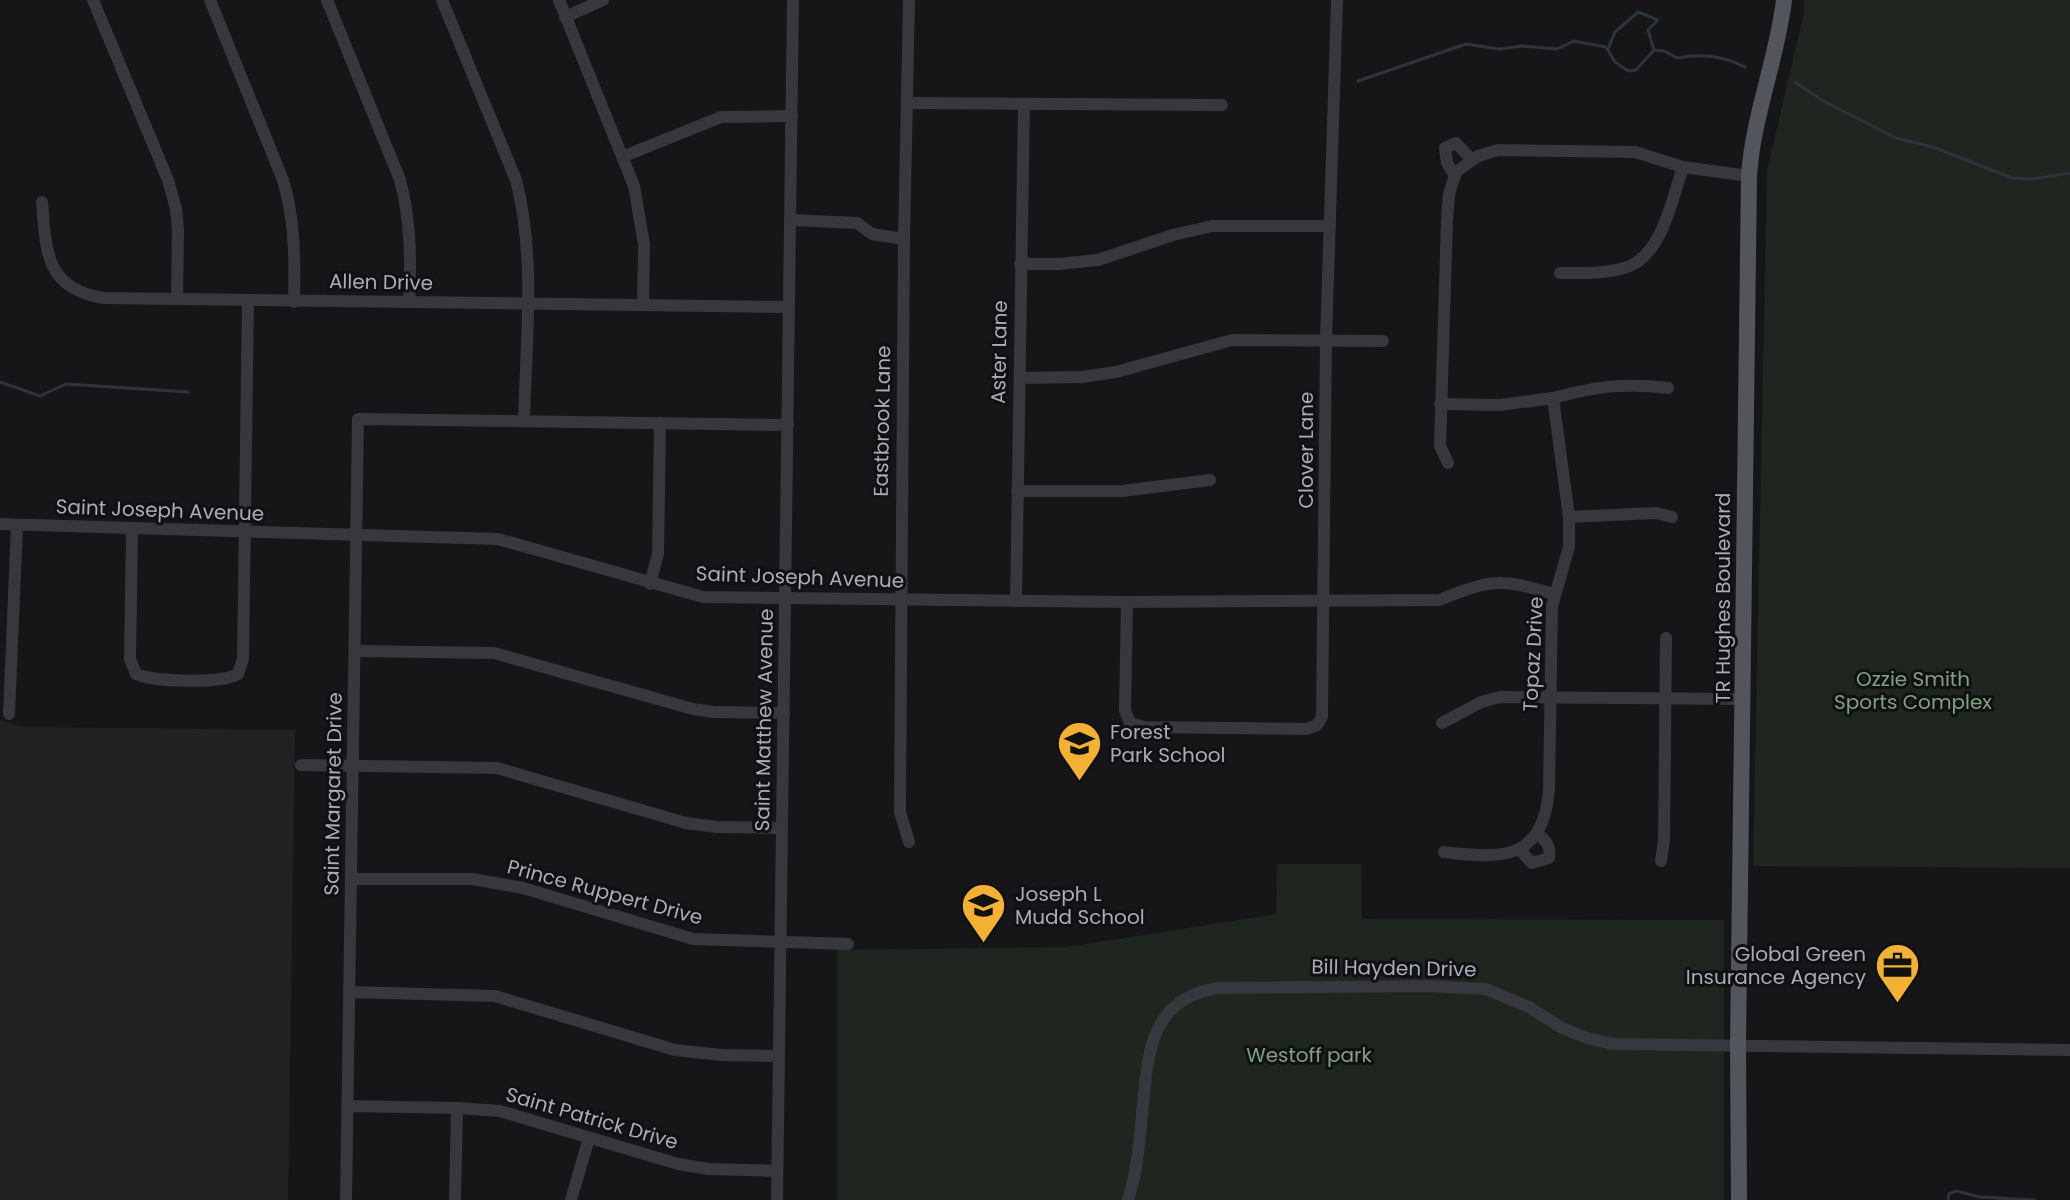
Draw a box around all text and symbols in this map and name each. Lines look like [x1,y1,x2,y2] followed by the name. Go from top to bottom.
[329,267,433,297] street label: Allen Drive
[984,300,1014,404] street label: Aster Lane
[867,345,897,497] street label: Eastbrook Lane
[1292,392,1320,508] street label: Clover Lane
[55,492,265,528] street label: Saint Joseph Avenue
[1709,493,1737,703] street label: TR Hughes Boulevard
[695,559,905,595] street label: Saint Joseph Avenue
[1516,596,1550,712] street label: Topaz Drive
[748,608,780,832] street label: Saint Matthew Avenue
[1834,665,1992,716] park label: Ozzie Smith Sports Complex
[317,692,349,896] street label: Saint Margaret Drive
[1110,718,1225,769] place label: Forest Park School
[1055,719,1103,782] school or university icon: Forest Park School
[504,852,706,932] street label: Prince Ruppert Drive
[1015,880,1145,931] place label: Joseph L Mudd School
[960,881,1008,944] school or university icon: Joseph L Mudd School
[1686,940,1866,991] place label: Global Green Insurance Agency
[1873,941,1921,1004] office icon: Global Green Insurance Agency
[1311,953,1477,983] street label: Bill Hayden Drive
[1246,1041,1373,1069] park label: Westoff park
[502,1080,682,1156] street label: Saint Patrick Drive

